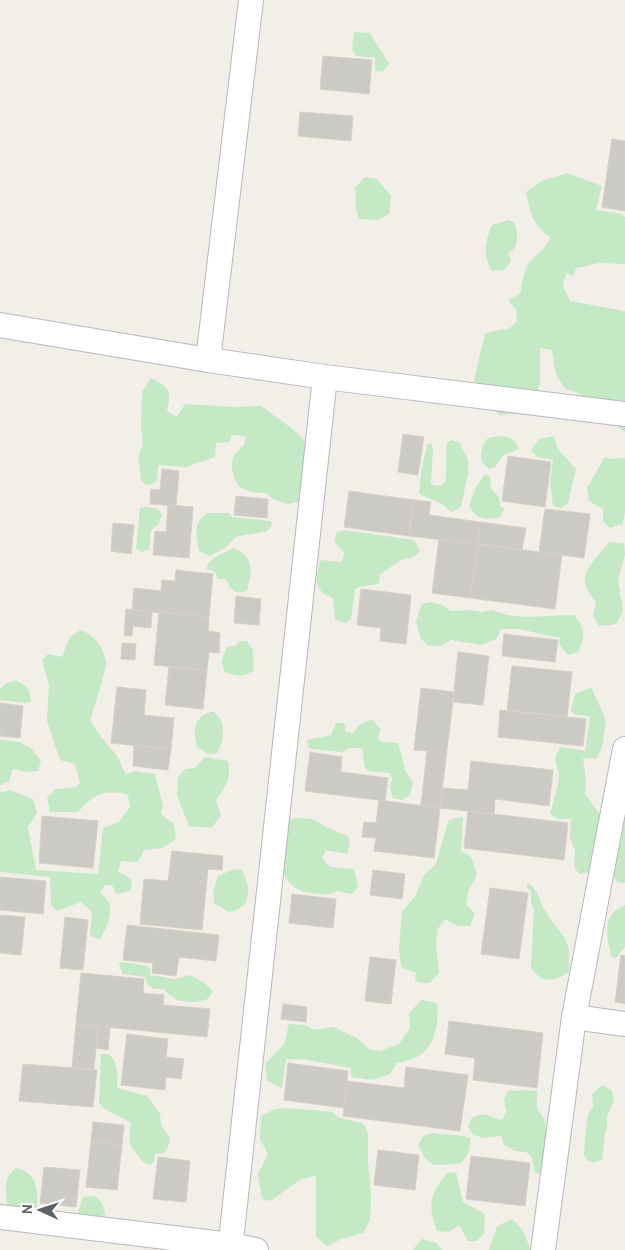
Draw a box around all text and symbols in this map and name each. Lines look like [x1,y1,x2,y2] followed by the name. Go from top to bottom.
[15,1185,65,1235] north arrow
[20,1204,37,1215] text: N

